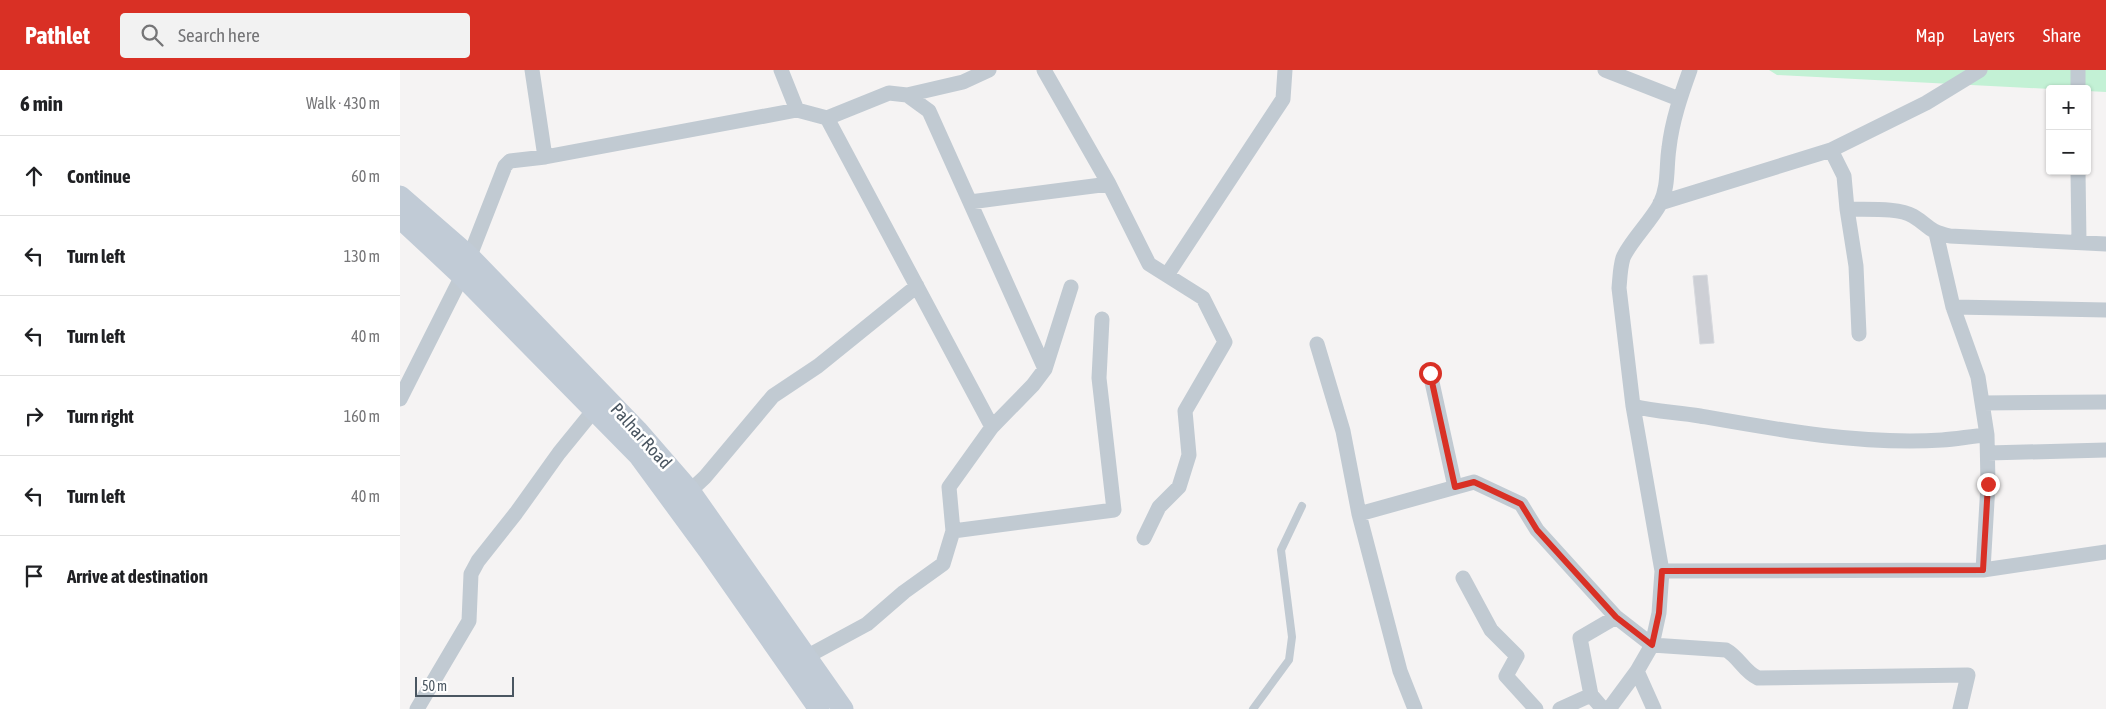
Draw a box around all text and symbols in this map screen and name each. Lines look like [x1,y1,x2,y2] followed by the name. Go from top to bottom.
[120,13,470,58] search box
[138,21,166,49] icon: search
[25,22,90,49] text: Pathlet
[178,24,260,46] text: Search here
[1915,25,1944,46] text: Map
[1972,25,2015,46] text: Layers
[2043,25,2081,46] text: Share
[2046,85,2091,175] map controls
[2046,85,2091,130] button: +
[20,91,63,115] text: 6 min
[306,94,380,112] text: Walk · 430 m
[2046,130,2091,175] button: −
[20,162,48,190] icon: ahead
[67,165,131,187] text: Continue
[351,167,380,185] text: 60 m
[20,242,48,270] icon: left
[67,245,125,267] text: Turn left
[344,247,380,265] text: 130 m
[20,322,48,350] icon: left
[67,325,125,347] text: Turn left
[351,327,380,345] text: 40 m
[1419,362,1442,385] route start
[607,399,676,473] street label: Palhar Road
[20,402,48,430] icon: right
[67,405,134,427] text: Turn right
[344,407,380,425] text: 160 m
[1977,473,2000,496] route end
[20,482,48,510] icon: left
[67,485,125,507] text: Turn left
[351,487,380,505] text: 40 m
[20,562,48,590] icon: arrive
[67,565,208,587] text: Arrive at destination
[415,674,514,697] scale bar
[422,678,447,694] text: 50 m

